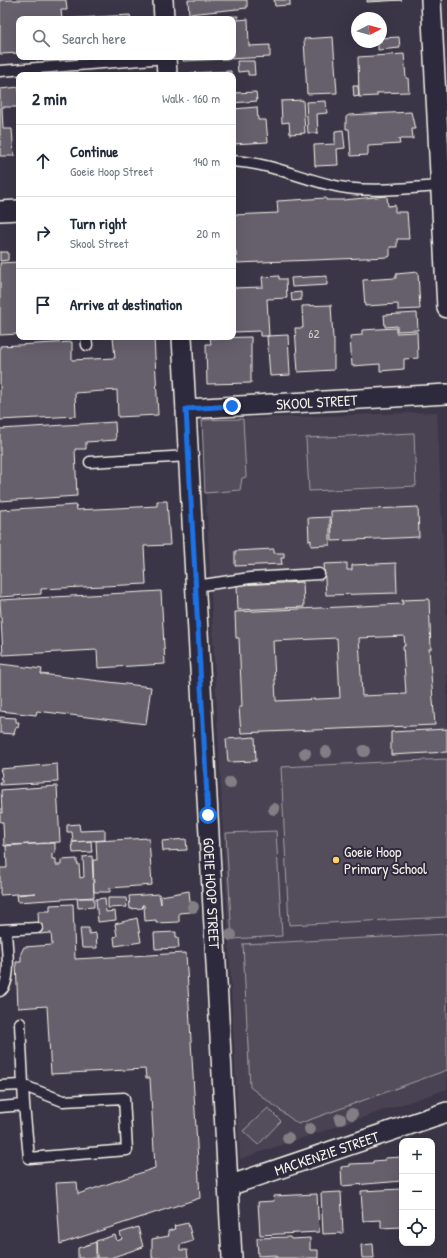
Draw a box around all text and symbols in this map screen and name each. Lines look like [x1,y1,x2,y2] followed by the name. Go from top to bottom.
[351,12,387,48] north arrow
[16,16,236,60] search box
[30,27,52,49] icon: search
[62,28,126,49] text: Search here
[32,87,67,110] text: 2 min
[162,89,220,107] text: Walk · 160 m
[70,141,118,162] text: Continue
[32,150,54,172] icon: ahead
[193,152,220,170] text: 140 m
[70,162,153,180] text: Goeie Hoop Street
[70,213,126,234] text: Turn right
[32,222,54,244] icon: right
[196,224,220,242] text: 20 m
[70,234,129,252] text: Skool Street
[32,294,54,316] icon: arrive
[70,294,182,315] text: Arrive at destination
[308,324,320,342] house number: 62
[275,389,359,414] street label: SKOOL STREET
[223,397,241,415] route end
[199,806,217,824] route start
[199,837,226,950] street label: GOEIE HOOP STREET
[344,841,427,879] place label: Goeie Hoop Primary School
[331,855,341,865] marker: Goeie Hoop Primary School
[271,1125,383,1180] street label: MACKENZIE STREET
[399,1138,435,1246] map controls
[399,1138,435,1174] button: +
[399,1174,435,1210] button: −
[399,1210,435,1246] button: locate

